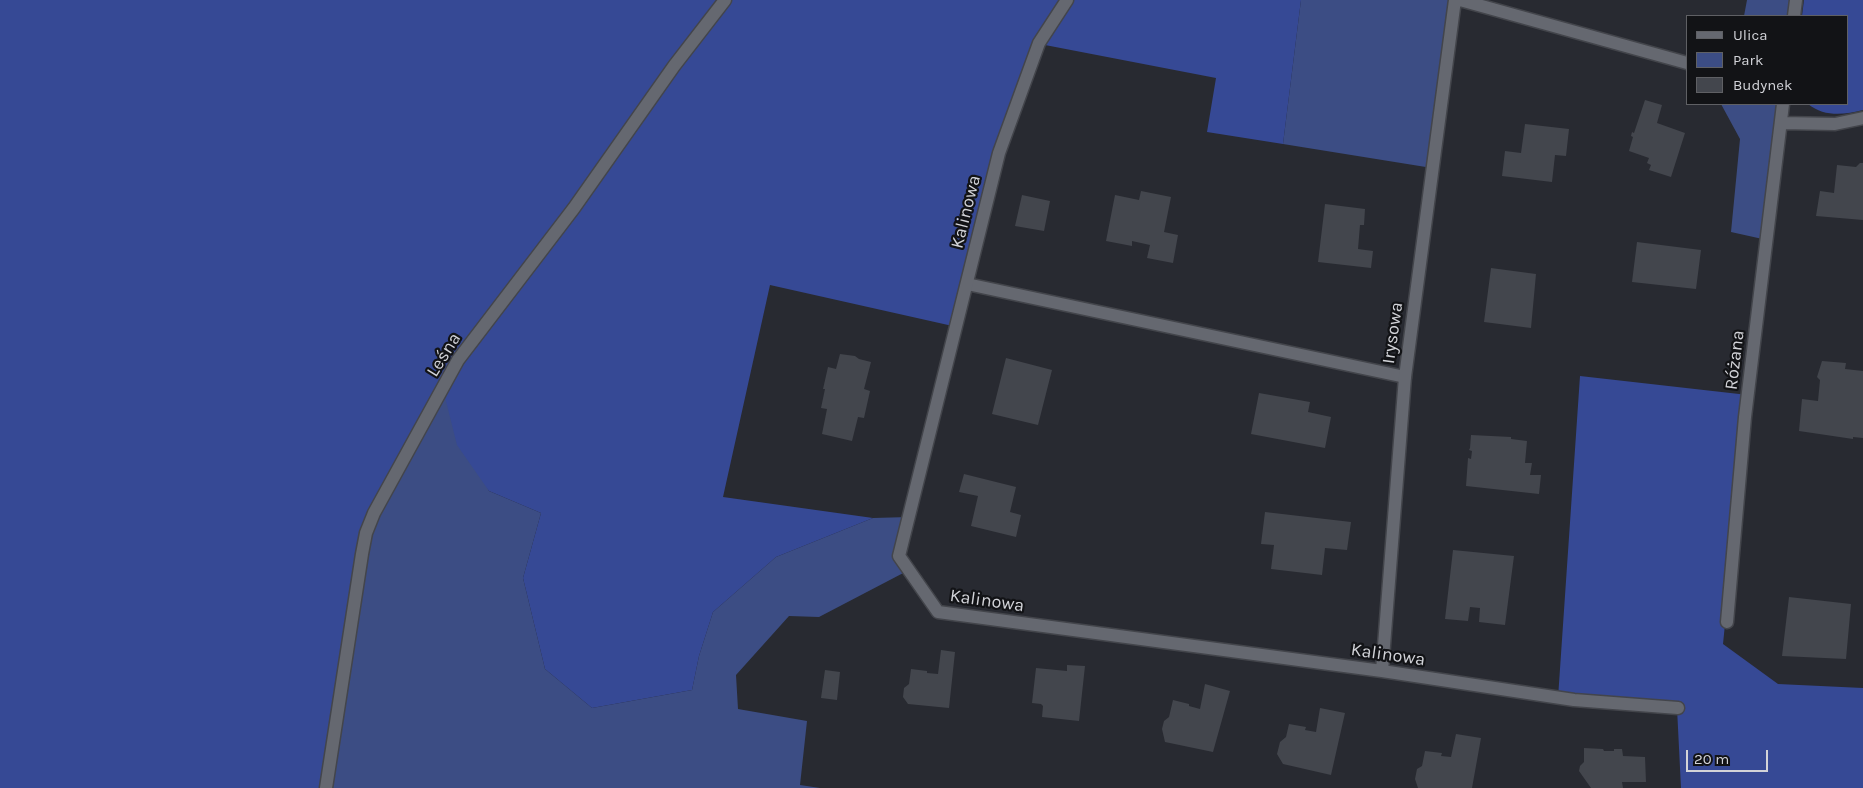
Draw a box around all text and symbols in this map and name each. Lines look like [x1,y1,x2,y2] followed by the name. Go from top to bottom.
[1686,15,1848,105] legend
[1733,26,1767,44] text: Ulica
[1733,51,1763,69] text: Park
[1733,76,1792,94] text: Budynek
[946,173,986,251] street label: Kalinowa
[1378,301,1408,365] street label: Irysowa
[422,329,466,381] street label: Leśna
[1721,329,1749,391] street label: Różana
[948,585,1026,617] street label: Kalinowa
[1349,639,1427,671] street label: Kalinowa
[1688,740,1770,772] scale bar
[1694,750,1729,768] text: 20 m

